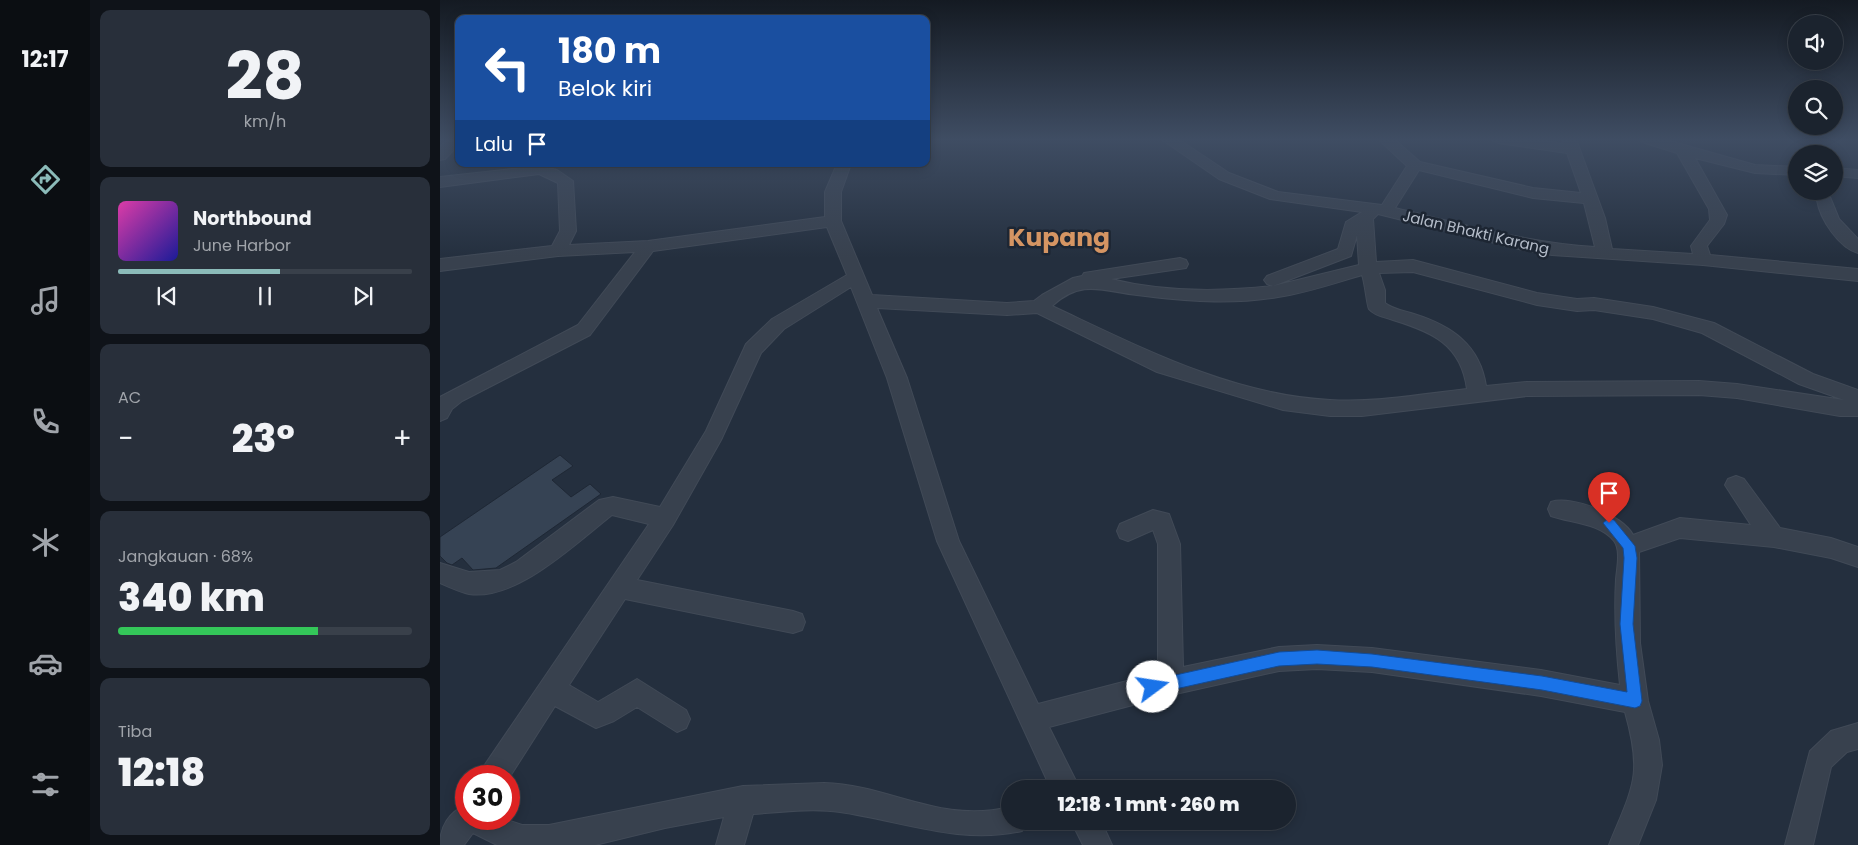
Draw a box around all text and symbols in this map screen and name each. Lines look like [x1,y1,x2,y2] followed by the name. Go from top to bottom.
[1788,15,1843,200] map controls
[1788,15,1843,70] button: sound
[558,26,661,75] text: 180 m
[225,31,305,122] text: 28
[475,35,540,100] icon: left
[21,44,69,75] text: 12:17
[558,73,652,104] text: Belok kiri
[1788,80,1843,135] button: search
[244,110,286,133] text: km/h
[523,130,551,158] icon: arrive
[475,131,513,158] text: Lalu
[1788,145,1843,200] button: layers
[28,162,63,197] icon: directions
[193,205,312,232] text: Northbound
[1401,205,1551,259] street label: Jalan Bhakti Karang
[1008,220,1110,255] district label: Kupang
[193,234,291,257] text: June Harbor
[153,282,181,310] icon: previous
[251,282,279,310] icon: pause
[349,282,377,310] icon: next
[28,283,63,318] icon: music
[118,386,141,409] text: AC
[28,404,63,439] icon: phone
[232,412,295,465] text: 23°
[118,419,133,458] text: −
[393,419,412,458] text: +
[1588,472,1630,523] pin
[1595,479,1623,507] icon: arrive
[28,525,63,560] icon: climate
[118,545,253,568] text: Jangkauan · 68%
[118,571,265,624] text: 340 km
[28,646,63,681] icon: car
[1126,660,1178,712] position arrow
[118,720,152,743] text: Tiba
[118,746,205,799] text: 12:18
[455,765,520,830] speed limit sign: 30
[28,767,63,802] icon: filters
[1057,791,1240,818] text: 12:18 · 1 mnt · 260 m

